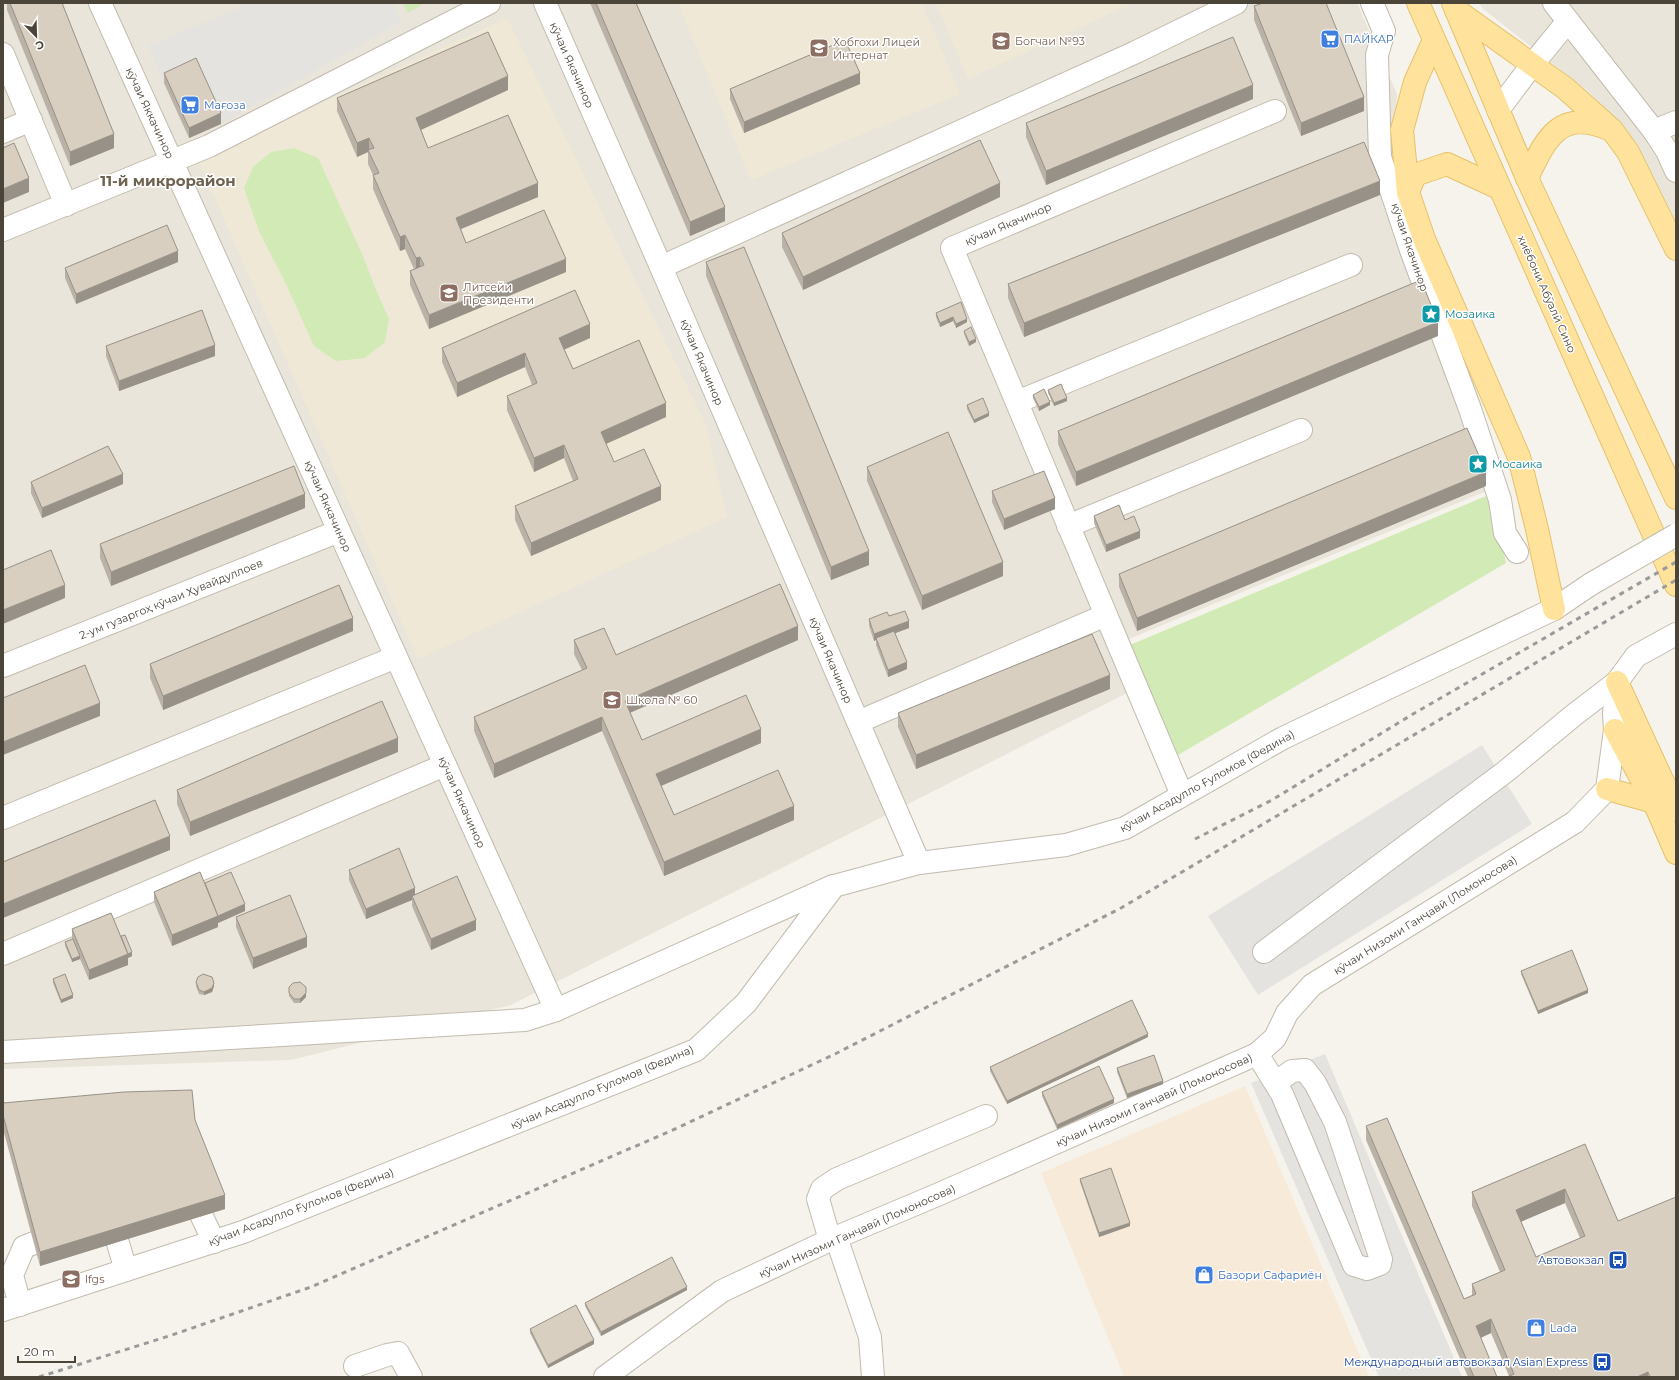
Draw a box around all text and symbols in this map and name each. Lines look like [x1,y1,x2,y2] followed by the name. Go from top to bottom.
[16,16,56,56] north arrow
[547,20,597,110] street label: кӯчаи Якачинор
[1319,28,1341,50] supermarket icon: ПАЙКАР
[990,30,1012,52] school or university icon: Богчаи №93
[1344,32,1394,46] place label: ПАЙКАР
[1015,34,1085,48] place label: Богчаи №93
[833,35,920,62] place label: Хобгохи Лицей Интернат
[33,37,46,53] text: С
[808,37,830,59] school or university icon: Хобгохи Лицей Интернат
[123,65,177,161] street label: кӯчаи Яккачинор
[179,94,201,116] supermarket icon: Мағоза
[204,98,246,112] place label: Мағоза
[100,171,236,190] district label: 11-й микрорайон
[963,199,1053,249] street label: кӯчаи Якачинор
[1388,201,1432,293] street label: кӯчаи Якачинор
[1515,233,1579,355] street label: хиёбони Абӯалӣ Сино
[463,280,534,307] place label: Литсейи Президенти
[438,282,460,304] school or university icon: Литсейи Президенти
[1420,303,1442,325] place icon: Мозаика
[1445,307,1495,321] place label: Мозаика
[677,317,727,407] street label: кӯчаи Якачинор
[1467,453,1489,475] place icon: Мосаика
[1492,457,1542,471] place label: Мосаика
[301,458,355,554] street label: кӯчаи Яккачинор
[77,556,265,642] street label: 2-ум гузаргоҳ кӯчаи Ҳувайдуллоев
[806,615,856,705] street label: кӯчаи Якачинор
[601,689,623,711] school or university icon: Школа № 60
[626,693,698,707] place label: Школа № 60
[1117,727,1297,835] street label: кӯчаи Асадулло Ғуломов (Федина)
[435,754,489,850] street label: кӯчаи Яккачинор
[1331,852,1519,978] street label: кӯчаи Низоми Ганҷавӣ (Ломоносова)
[508,1042,696,1132] street label: кӯчаи Асадулло Ғуломов (Федина)
[1054,1050,1254,1150] street label: кӯчаи Низоми Ганҷавӣ (Ломоносова)
[206,1165,396,1249] street label: кӯчаи Асадулло Ғуломов (Федина)
[757,1181,957,1281] street label: кӯчаи Низоми Ганҷавӣ (Ломоносова)
[1607,1249,1629,1271] bus stop icon: Автовокзал
[1538,1253,1604,1267] place label: Автовокзал
[1193,1264,1215,1286] shop icon: Базори Сафариён
[60,1268,82,1290] school or university icon: lfgs
[1218,1268,1322,1282] place label: Базори Сафариён
[85,1272,105,1286] place label: lfgs
[1525,1317,1547,1339] shop icon: Lada
[1550,1321,1577,1335] place label: Lada
[18,1338,75,1364] scale bar
[24,1344,55,1359] text: 20 m
[1591,1351,1613,1373] bus stop icon: Международный автовокзал Asian Express
[1344,1355,1589,1369] place label: Международный автовокзал Asian Express

